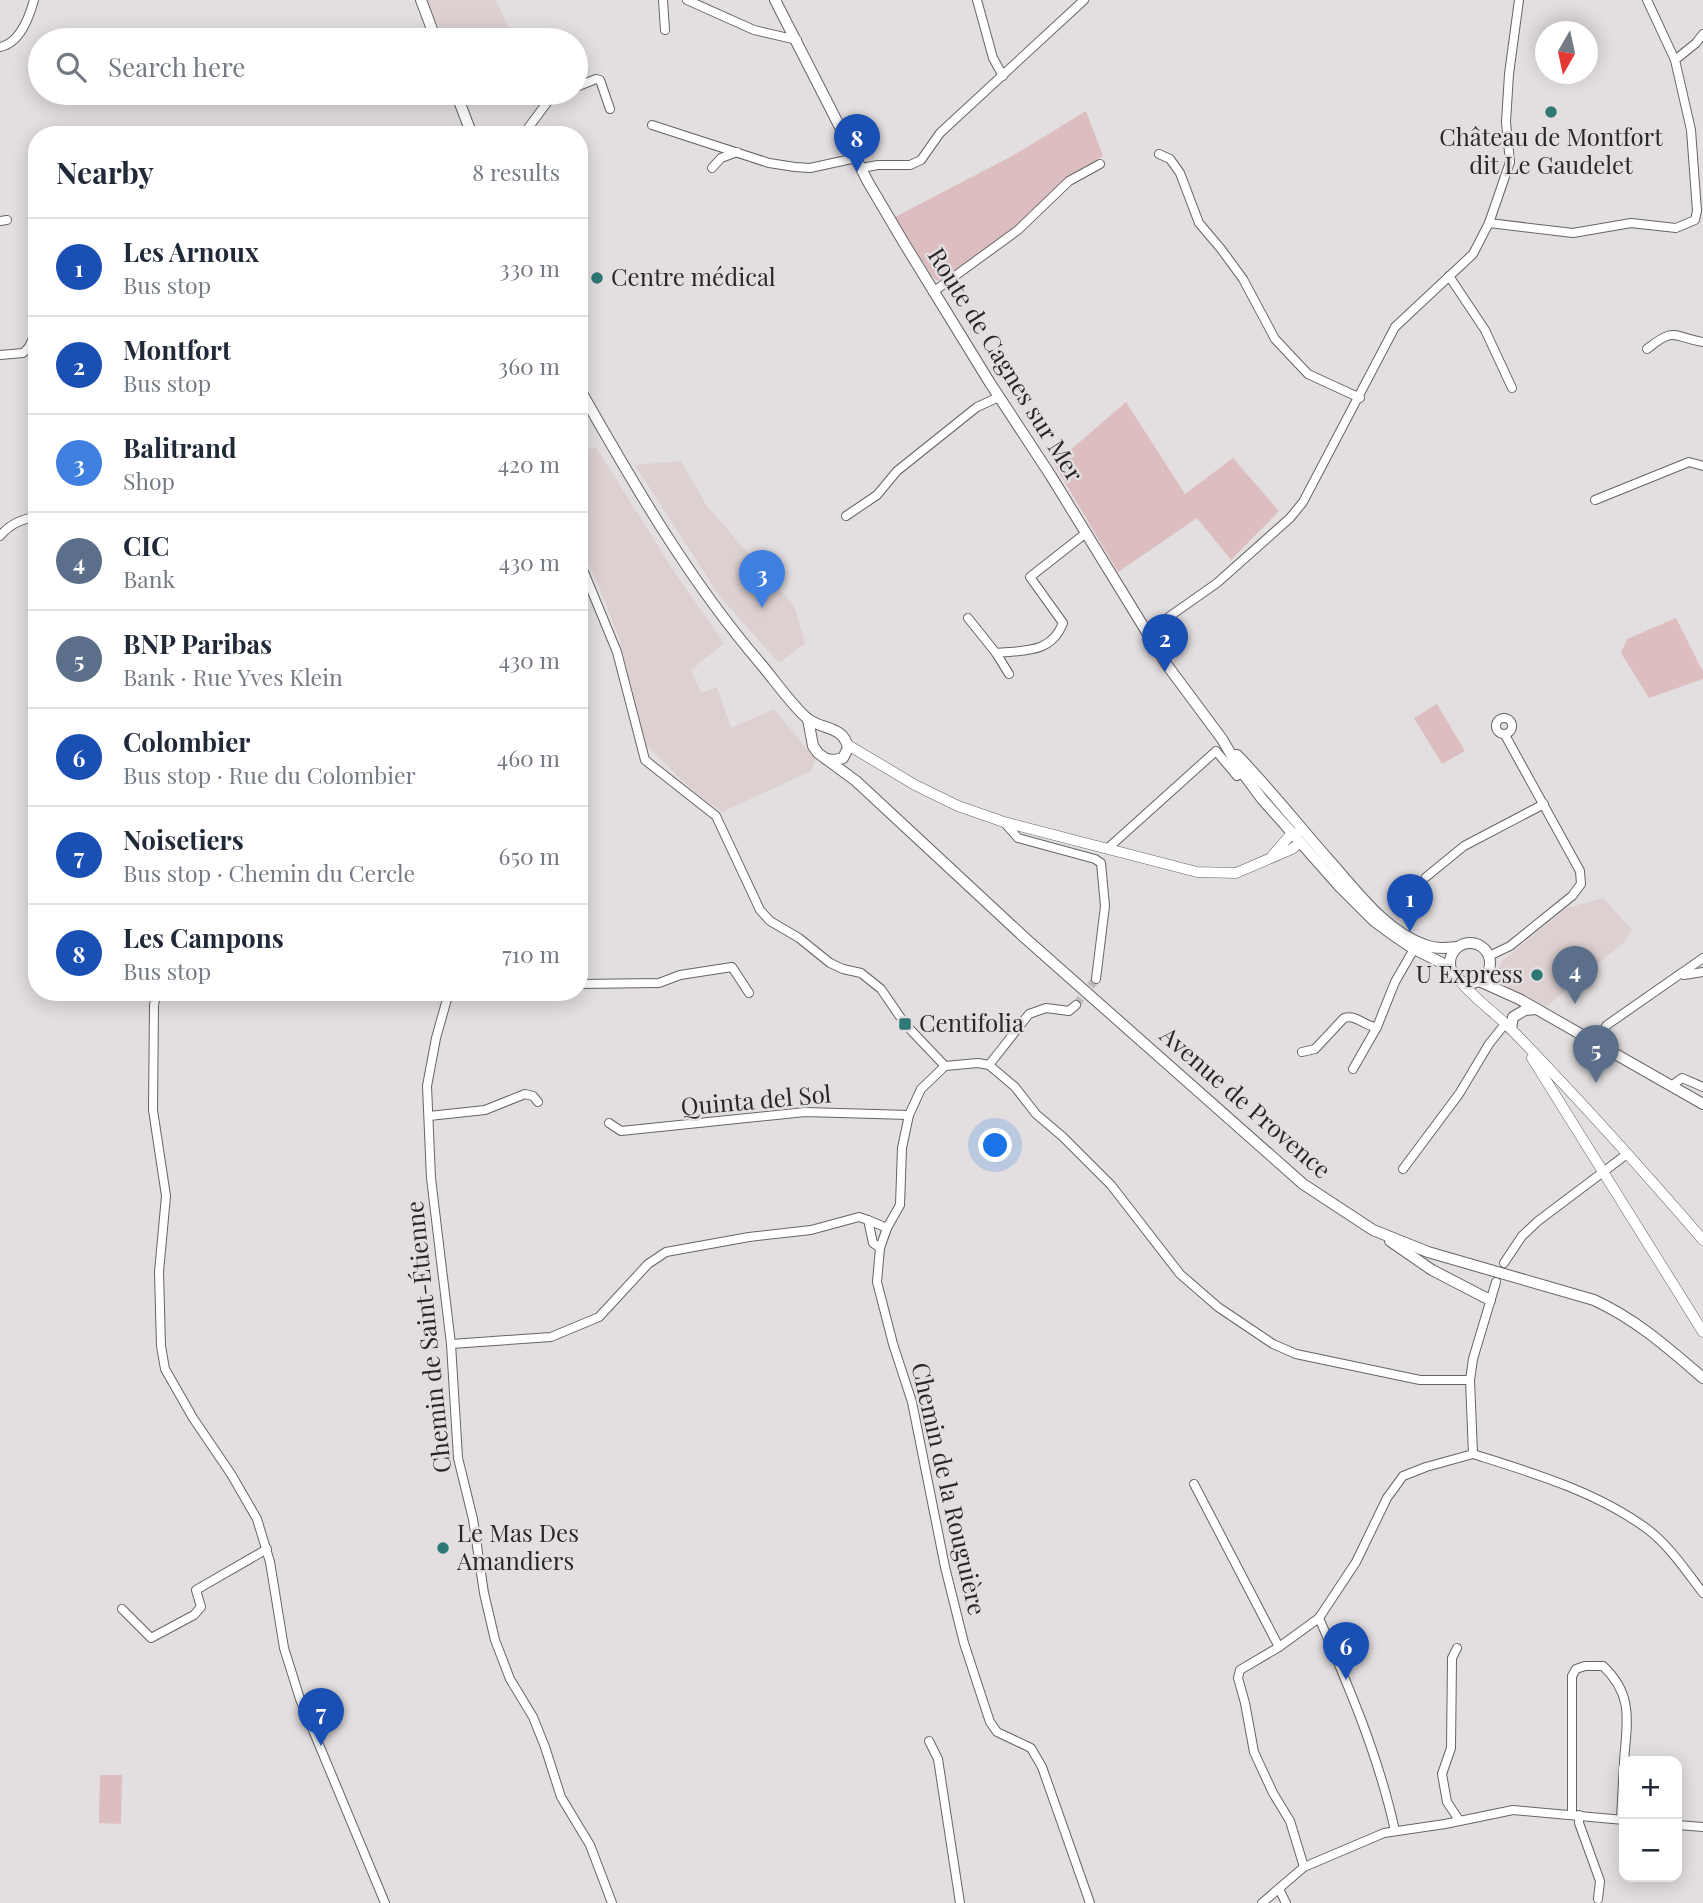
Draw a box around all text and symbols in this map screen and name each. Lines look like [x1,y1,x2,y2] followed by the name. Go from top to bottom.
[1535,21,1598,84] north arrow
[28,28,588,105] search box
[52,48,90,86] icon: search
[108,49,245,84] text: Search here
[1543,104,1559,120] marker: Château de Montfort dit Le Gaudelet
[834,114,880,172] pin: 8
[1439,120,1663,180] place label: Château de Montfort dit Le Gaudelet
[56,152,154,192] text: Nearby
[472,156,560,187] text: 8 results
[123,234,259,269] text: Les Arnoux
[922,241,1092,487] street label: Route de Cagnes sur Mer
[75,252,83,283] text: 1
[499,252,560,283] text: 330 m
[611,260,776,292] place label: Centre médical
[123,269,211,300] text: Bus stop
[589,270,605,286] marker: Centre médical
[123,332,231,367] text: Montfort
[73,350,85,381] text: 2
[498,350,560,381] text: 360 m
[123,367,211,398] text: Bus stop
[123,430,237,465] text: Balitrand
[73,448,85,479] text: 3
[498,448,560,479] text: 420 m
[123,465,175,496] text: Shop
[123,528,169,563] text: CIC
[73,546,85,577] text: 4
[499,546,560,577] text: 430 m
[739,550,785,608] pin: 3
[123,563,175,594] text: Bank
[1142,614,1188,672] pin: 2
[123,626,272,661] text: BNP Paribas
[74,644,84,675] text: 5
[499,644,560,675] text: 430 m
[123,661,343,692] text: Bank · Rue Yves Klein
[123,724,250,759] text: Colombier
[73,742,85,773] text: 6
[497,742,560,773] text: 460 m
[123,759,416,790] text: Bus stop · Rue du Colombier
[123,822,244,857] text: Noisetiers
[74,840,84,871] text: 7
[499,840,560,871] text: 650 m
[123,857,415,888] text: Bus stop · Chemin du Cercle
[1387,874,1433,932] pin: 1
[123,920,284,955] text: Les Campons
[73,938,85,969] text: 8
[502,938,560,969] text: 710 m
[1552,946,1598,1004] pin: 4
[123,955,211,986] text: Bus stop
[1416,957,1523,989] place label: U Express
[1529,967,1545,983] marker: U Express
[919,1006,1024,1038] place label: Centifolia
[897,1016,913,1032] marker: Centifolia
[1153,1018,1338,1185] street label: Avenue de Provence
[1573,1025,1619,1083] pin: 5
[679,1076,833,1122] street label: Quinta del Sol
[978,1128,1012,1162] your location
[397,1200,457,1475] street label: Chemin de Saint-Étienne
[905,1359,995,1618] street label: Chemin de la Rouguière
[456,1516,579,1576] place label: Le Mas Des Amandiers
[435,1540,451,1556] marker: Le Mas Des Amandiers
[1323,1622,1369,1680] pin: 6
[298,1688,344,1746] pin: 7
[1619,1756,1682,1882] map controls
[1619,1756,1682,1819] button: +
[1619,1819,1682,1882] button: −

